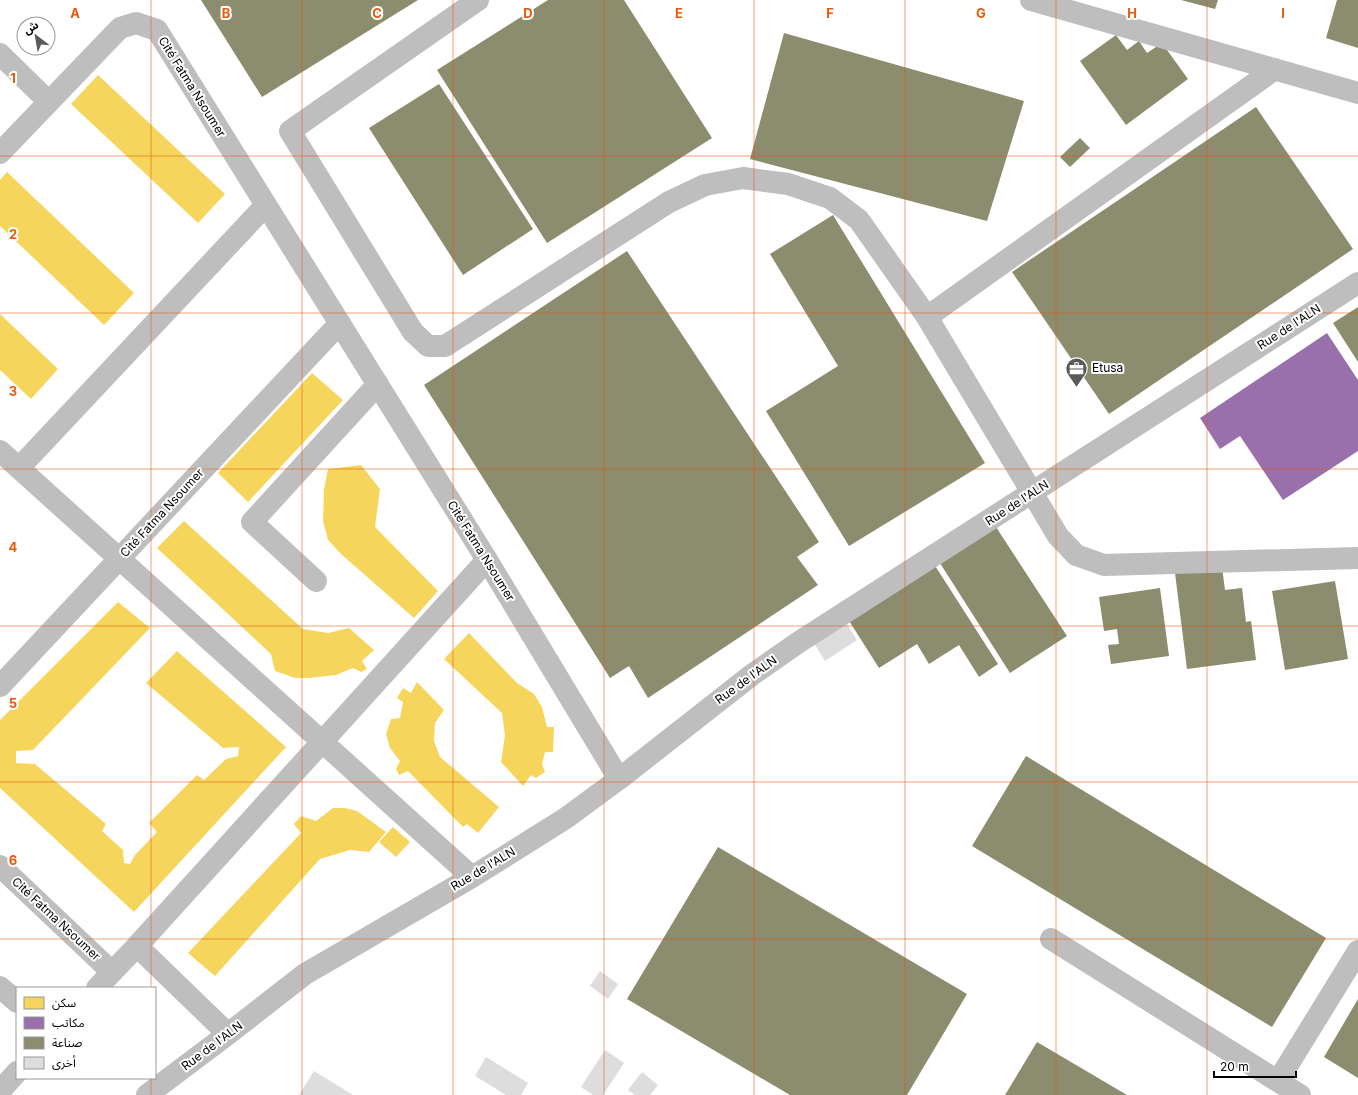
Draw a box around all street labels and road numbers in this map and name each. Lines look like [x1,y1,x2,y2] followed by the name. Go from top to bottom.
[155,34,230,140] street label: Cité Fatma Nsoumer
[1254,301,1323,353] street label: Rue de l'ALN
[117,465,207,560] street label: Cité Fatma Nsoumer
[982,477,1051,529] street label: Rue de l'ALN
[444,498,519,604] street label: Cité Fatma Nsoumer
[712,652,779,707] street label: Rue de l'ALN
[448,843,518,894] street label: Rue de l'ALN
[9,874,104,964] street label: Cité Fatma Nsoumer
[178,1018,245,1073] street label: Rue de l'ALN

